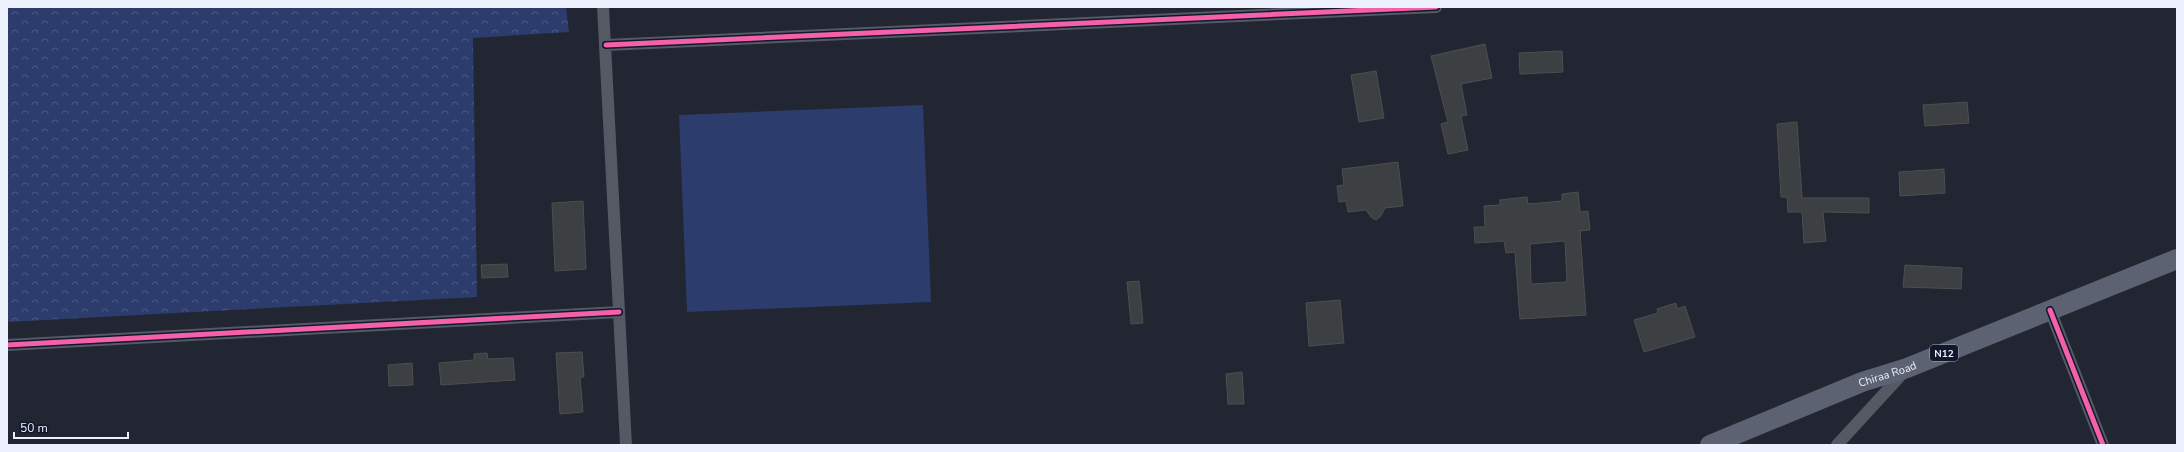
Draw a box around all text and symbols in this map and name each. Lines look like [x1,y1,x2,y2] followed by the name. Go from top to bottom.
[1930,345,1958,361] road number: N12
[1856,358,1919,391] street label: Chiraa Road
[14,414,128,440] scale bar
[20,420,48,436] text: 50 m

